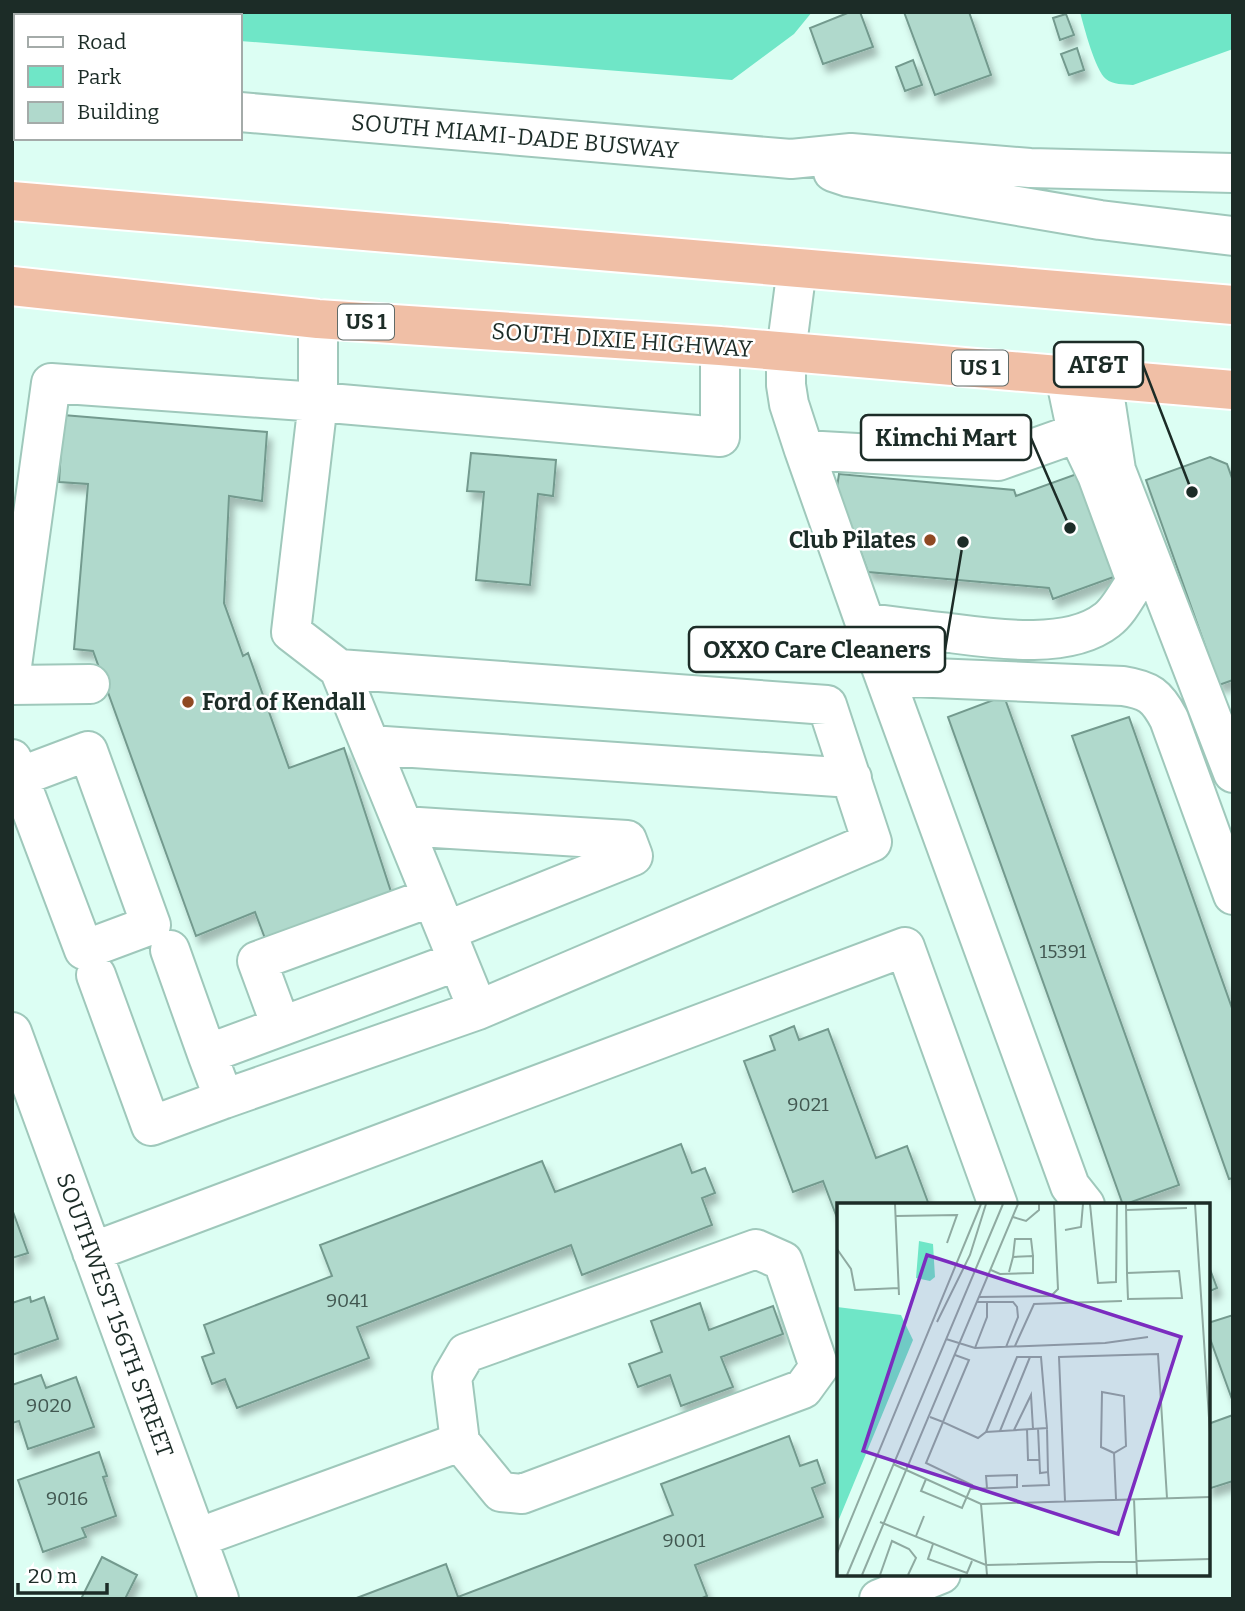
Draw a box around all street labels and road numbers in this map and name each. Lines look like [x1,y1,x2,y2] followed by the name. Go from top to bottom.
[350,108,680,164] street label: SOUTH MIAMI-DADE BUSWAY
[338,304,394,340] road number: US 1
[491,317,754,363] street label: SOUTH DIXIE HIGHWAY
[952,350,1008,386] road number: US 1
[50,1169,180,1461] street label: SOUTHWEST 156TH STREET

